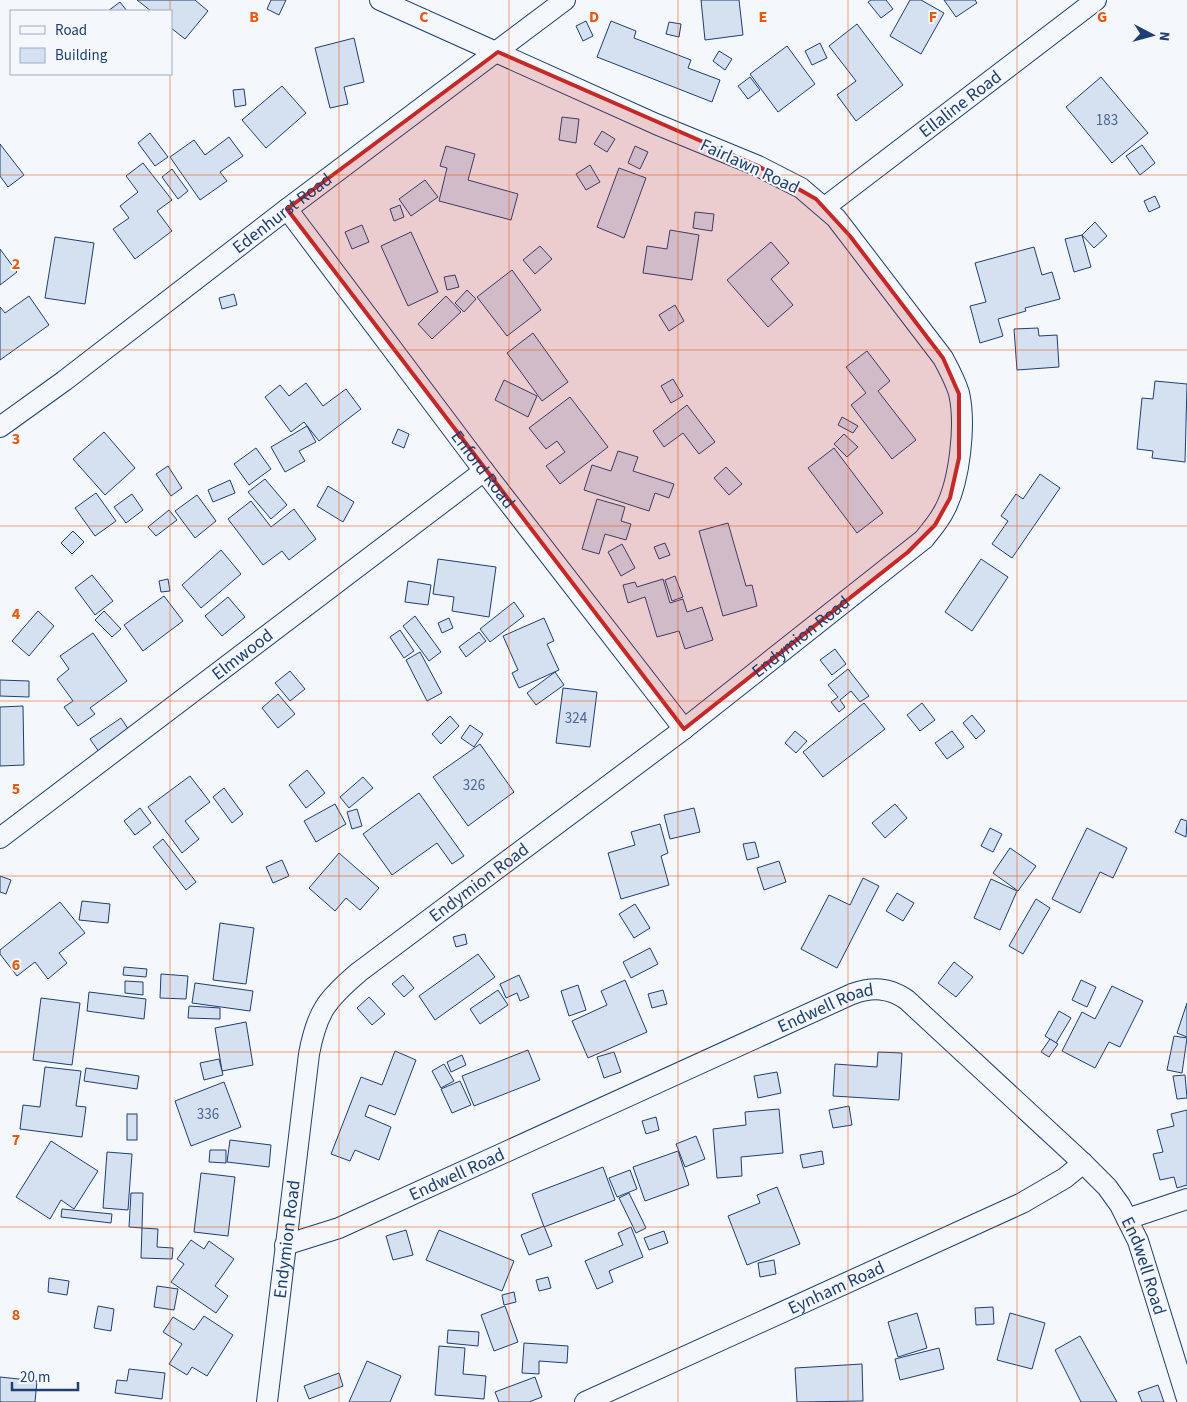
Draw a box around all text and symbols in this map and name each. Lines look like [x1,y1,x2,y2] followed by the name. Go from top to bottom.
[249,6,259,28] text: B
[419,6,429,28] text: C
[589,6,599,28] text: D
[759,6,767,28] text: E
[929,6,937,28] text: F
[1097,6,1107,28] text: G
[10,10,172,75] legend
[1127,10,1177,60] north arrow
[55,20,87,41] text: Road
[1154,31,1174,42] text: N
[55,45,108,66] text: Building
[914,65,1007,144] street label: Ellaline Road
[1096,110,1118,131] house number: 183
[696,133,803,200] street label: Fairlawn Road
[227,167,337,260] street label: Edenhurst Road
[12,253,20,275] text: 2
[445,425,521,514] street label: Enford Road
[12,428,20,450] text: 3
[747,590,855,684] street label: Endymion Road
[12,603,21,625] text: 4
[207,623,279,686] street label: Elmwood
[565,708,588,729] house number: 324
[463,775,485,796] house number: 326
[12,778,20,800] text: 5
[424,837,534,928] street label: Endymion Road
[12,954,20,976] text: 6
[774,977,875,1039] street label: Endwell Road
[197,1104,219,1125] house number: 336
[12,1129,20,1151] text: 7
[405,1142,509,1207] street label: Endwell Road
[268,1179,307,1300] street label: Endymion Road
[1115,1212,1172,1318] street label: Endwell Road
[784,1255,889,1321] street label: Eynham Road
[12,1304,20,1326] text: 8
[12,1360,79,1392] scale bar
[20,1367,50,1388] text: 20 m

